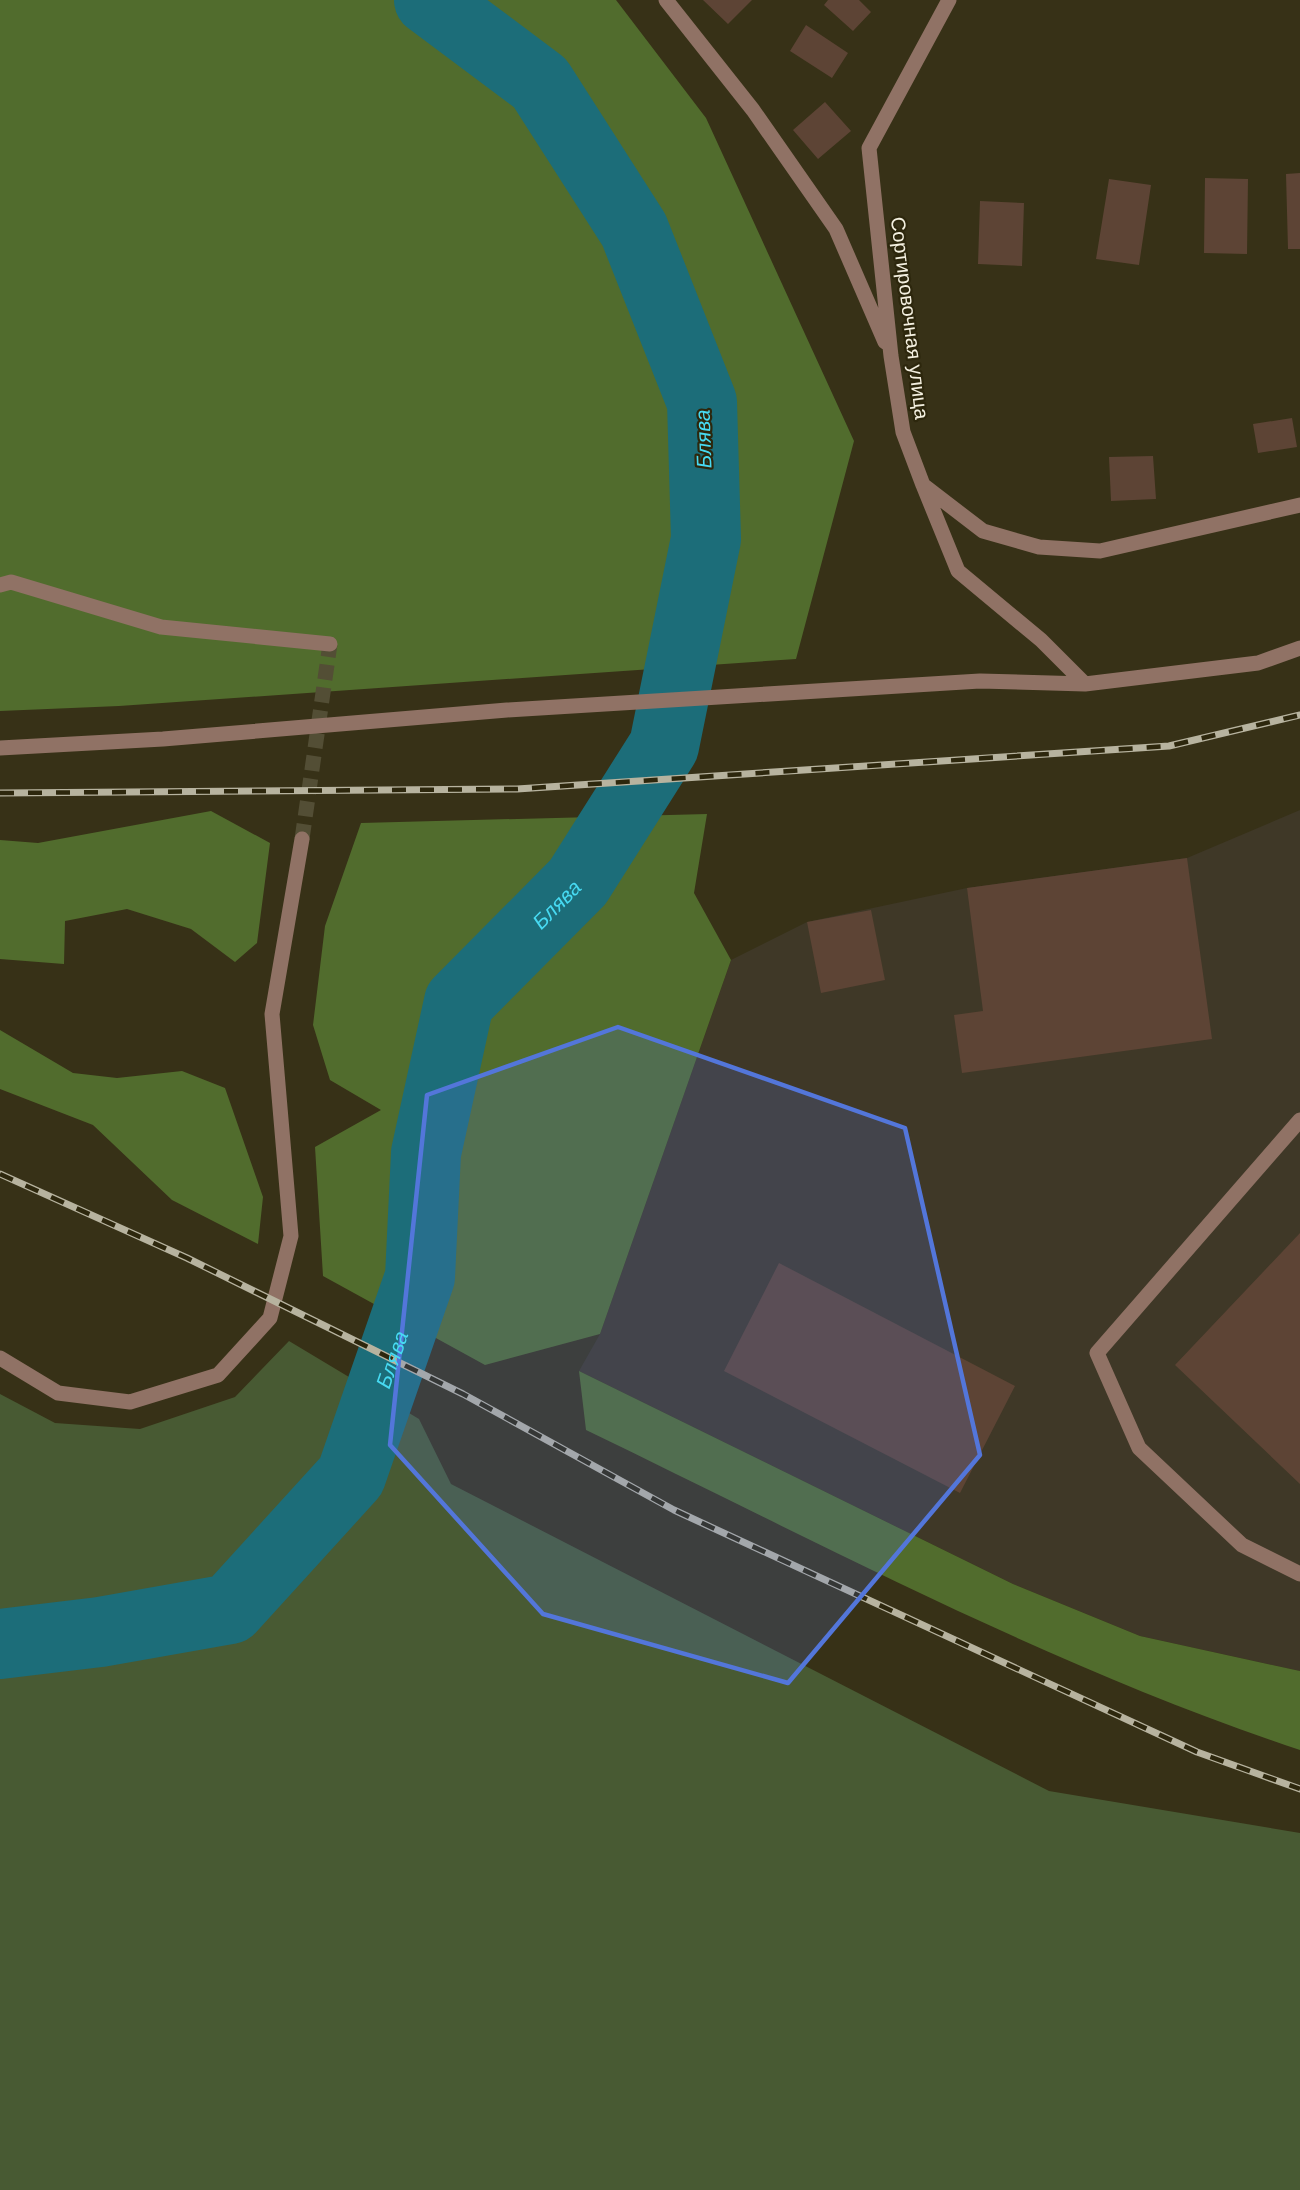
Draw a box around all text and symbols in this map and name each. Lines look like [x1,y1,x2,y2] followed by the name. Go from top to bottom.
[887,215,933,421] street label: Сортировочная улица
[690,409,716,469] water label: Блява
[527,875,585,933] water label: Блява
[371,1328,412,1391] water label: Блява

